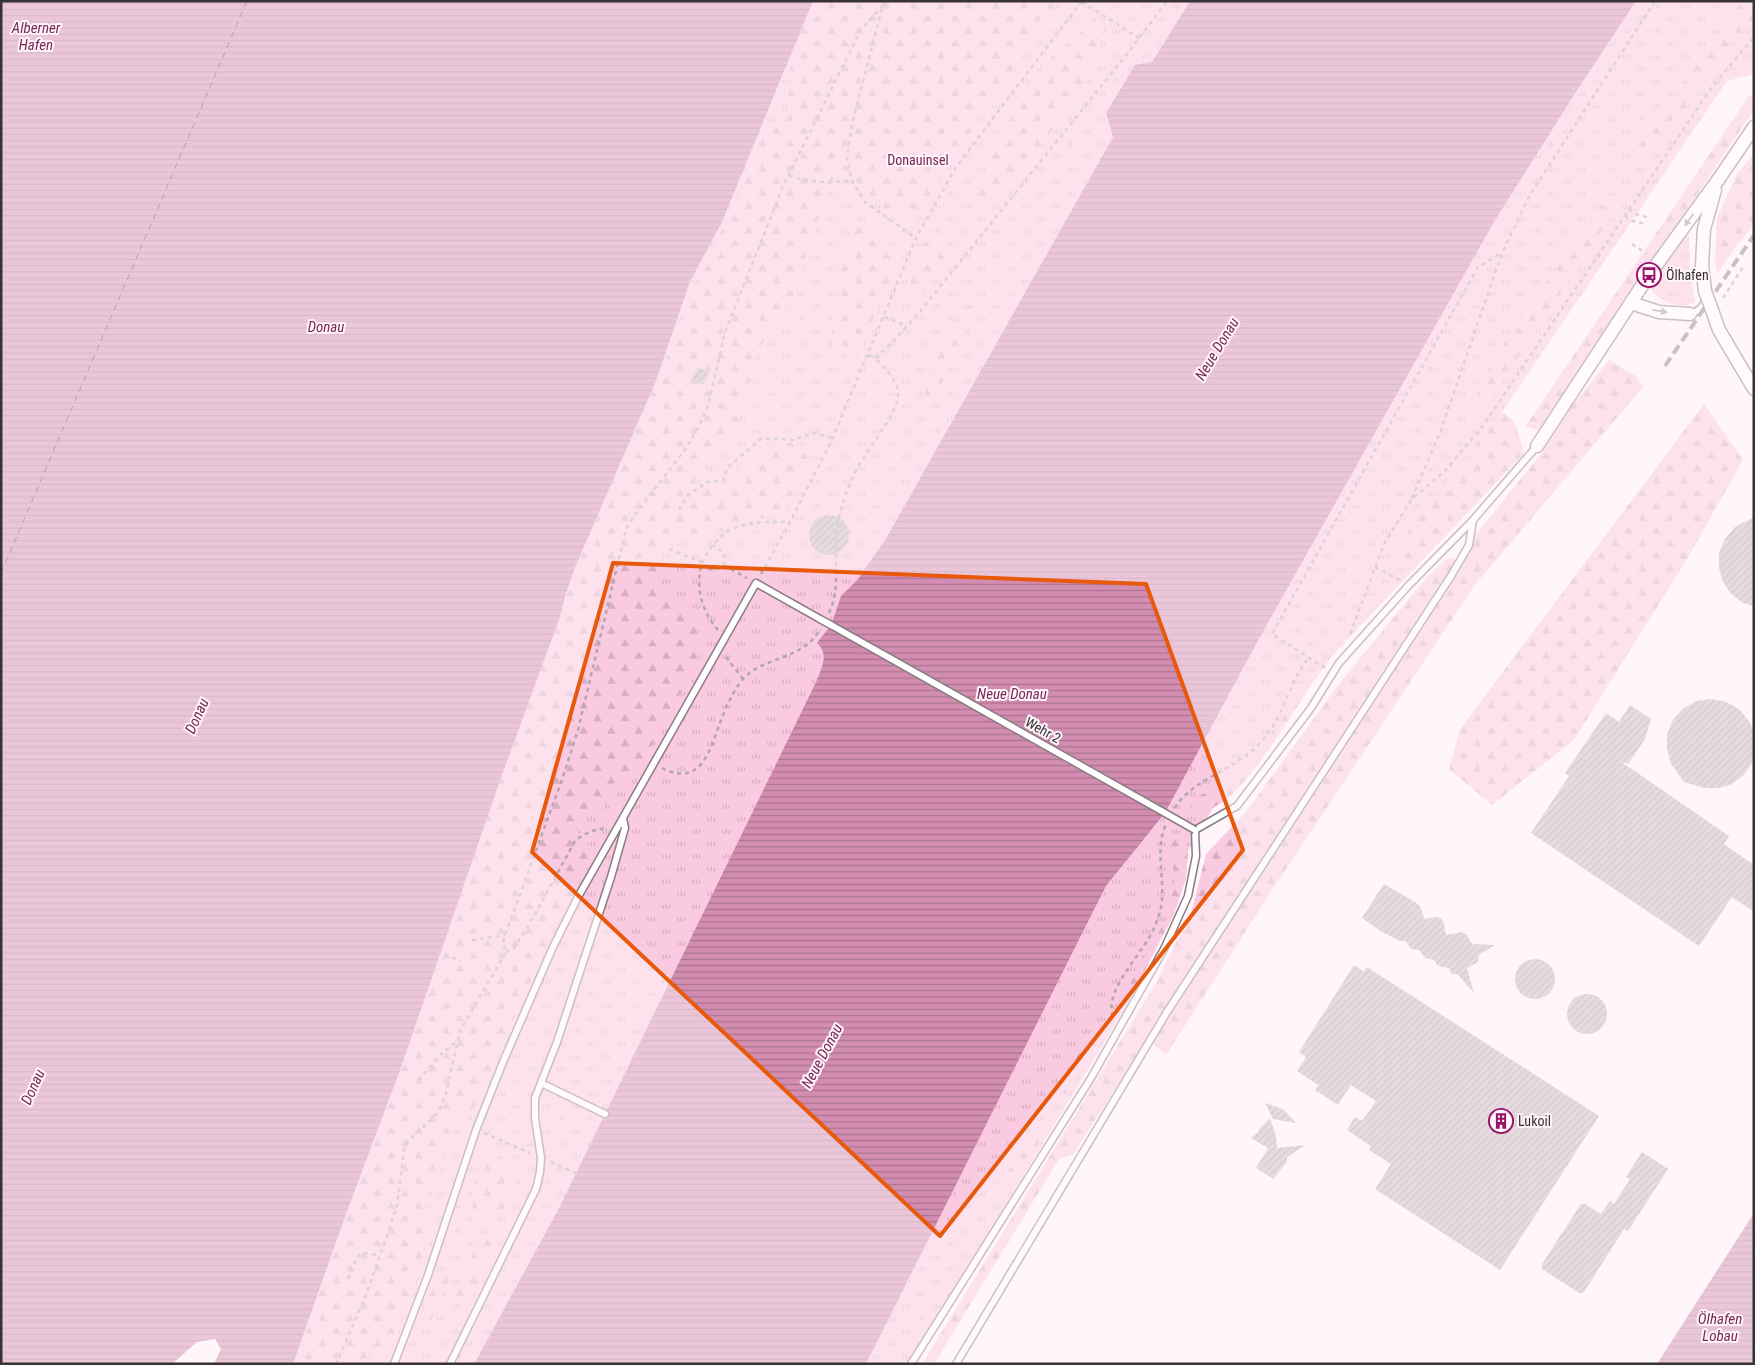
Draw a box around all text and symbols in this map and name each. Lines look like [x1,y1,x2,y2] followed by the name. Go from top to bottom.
[11,19,61,54] water label: Alberner Hafen
[887,152,949,168] park label: Donauinsel
[1684,213,1694,227] one-way arrow
[1636,262,1662,288] bus stop icon: Ölhafen
[1666,267,1709,283] place label: Ölhafen
[1653,307,1669,315] one-way arrow
[1191,314,1243,384] water label: Neue Donau
[308,318,344,336] water label: Donau
[977,685,1047,703] water label: Neue Donau
[181,696,213,736] water label: Donau
[1022,714,1064,746] street label: Wehr 2
[798,1021,846,1091] water label: Neue Donau
[17,1067,49,1107] water label: Donau
[1488,1108,1514,1134] building icon: Lukoil
[1518,1113,1551,1129] place label: Lukoil
[1698,1310,1742,1345] water label: Ölhafen Lobau

